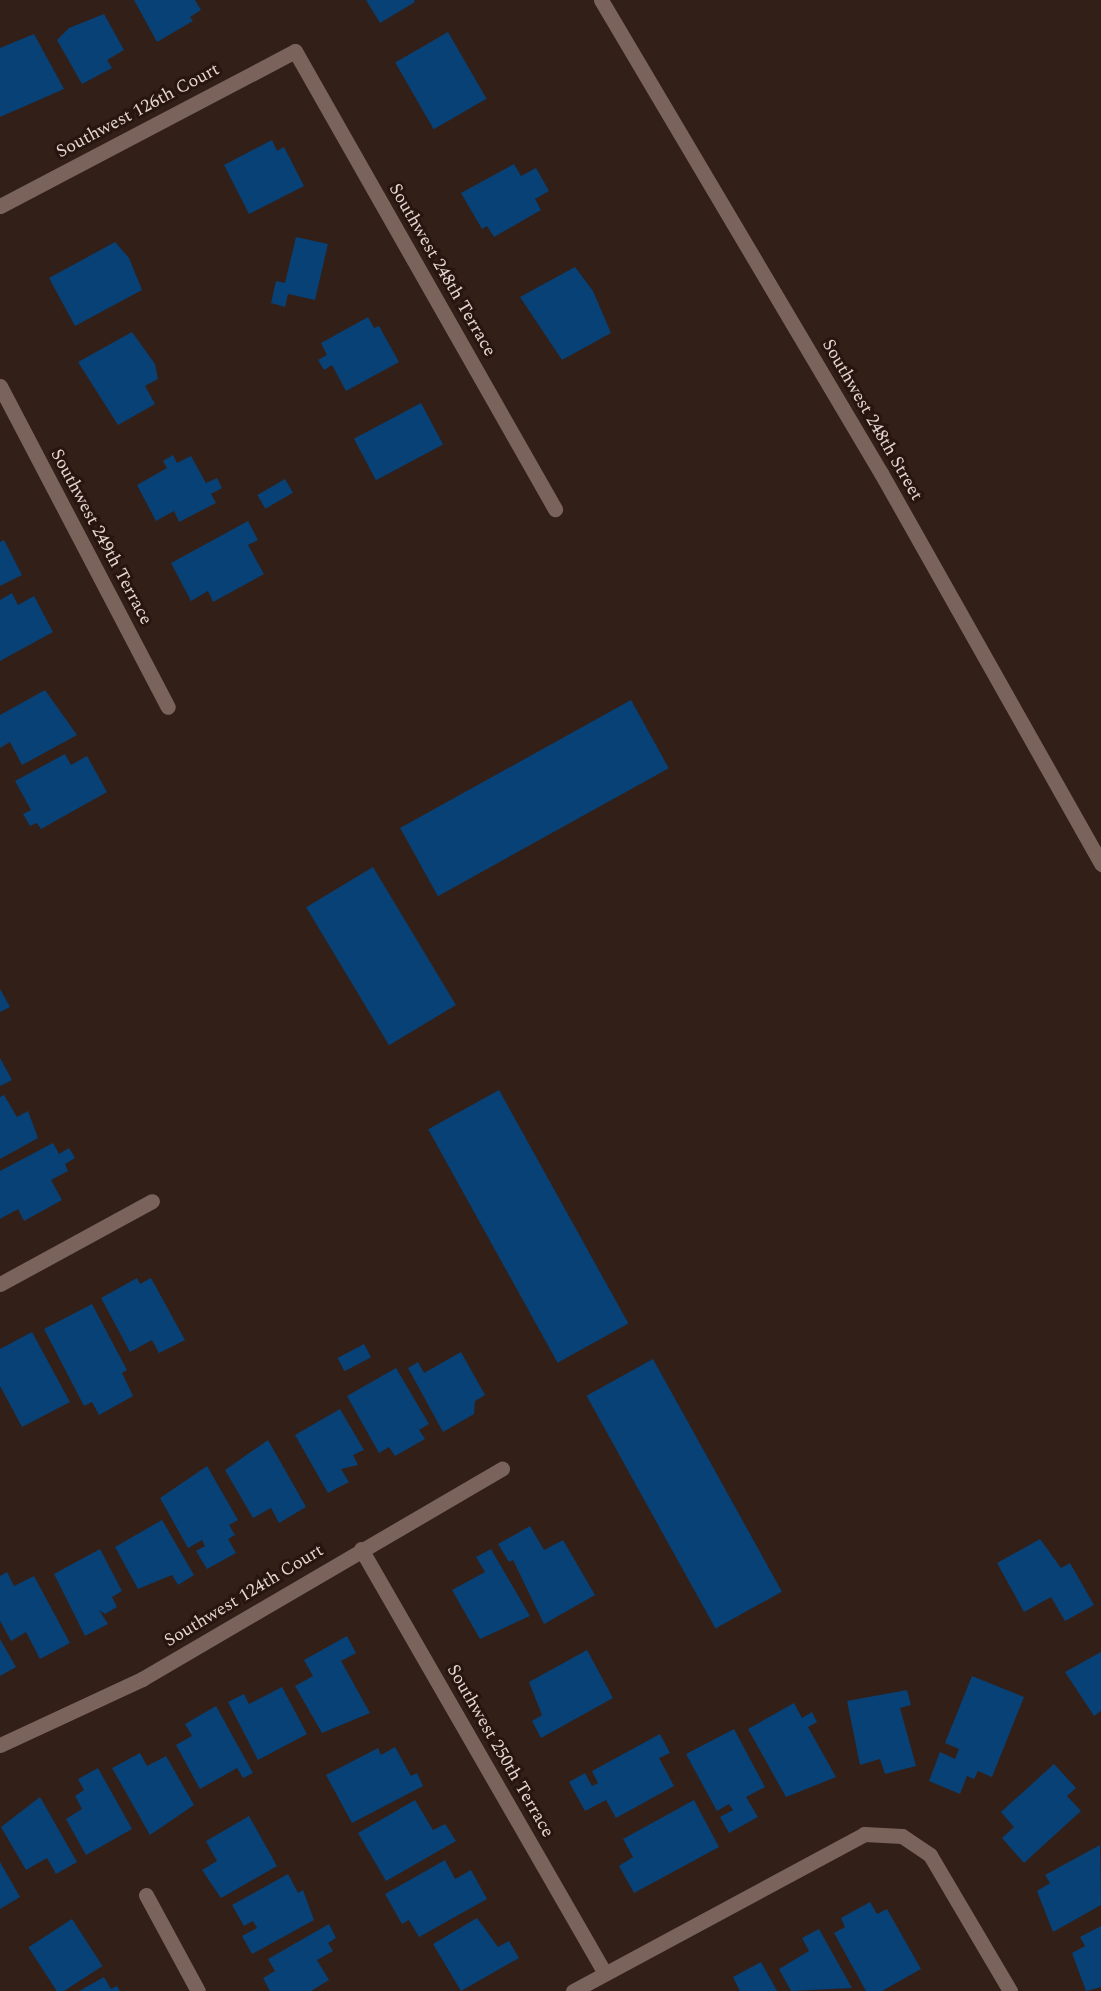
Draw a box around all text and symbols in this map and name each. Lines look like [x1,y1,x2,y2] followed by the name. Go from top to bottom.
[53,59,223,163] street label: Southwest 126th Court
[384,180,500,360] street label: Southwest 248th Terrace
[817,335,927,505] street label: Southwest 248th Street
[45,445,157,629] street label: Southwest 249th Terrace
[160,1540,328,1652] street label: Southwest 124th Court
[442,1661,558,1841] street label: Southwest 250th Terrace

